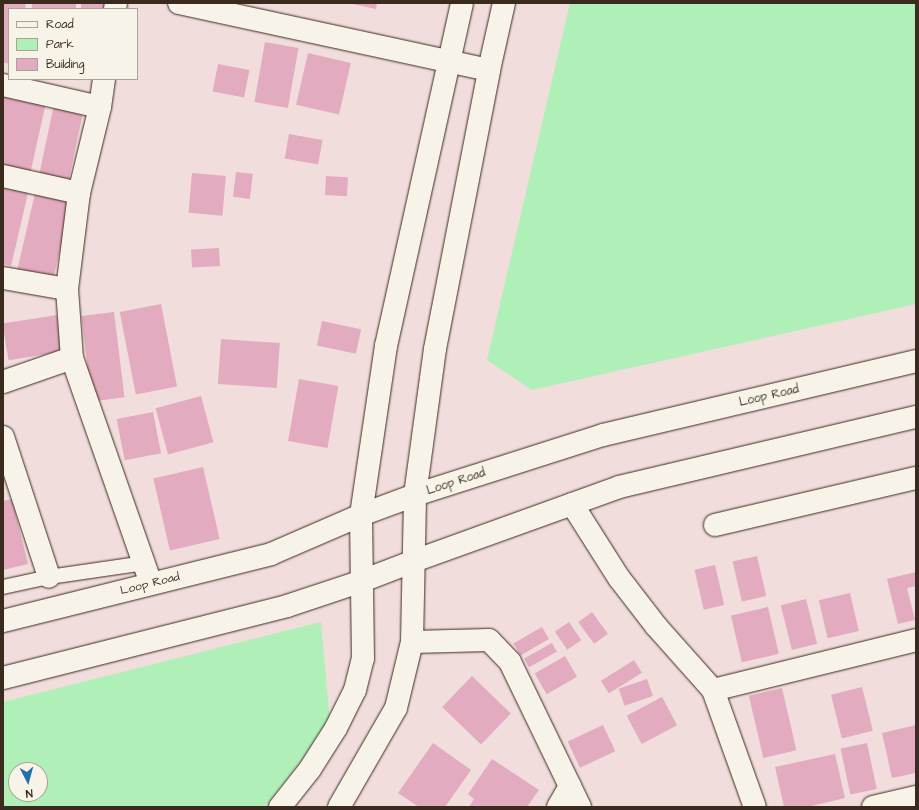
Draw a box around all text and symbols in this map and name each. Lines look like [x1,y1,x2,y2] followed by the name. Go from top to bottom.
[8,8,138,80] legend
[46,16,74,33] text: Road
[46,36,74,53] text: Park
[46,56,84,73] text: Building
[738,382,800,410] street label: Loop Road
[425,466,487,498] street label: Loop Road
[119,570,181,598] street label: Loop Road
[8,762,48,802] north arrow
[25,786,33,801] text: N

